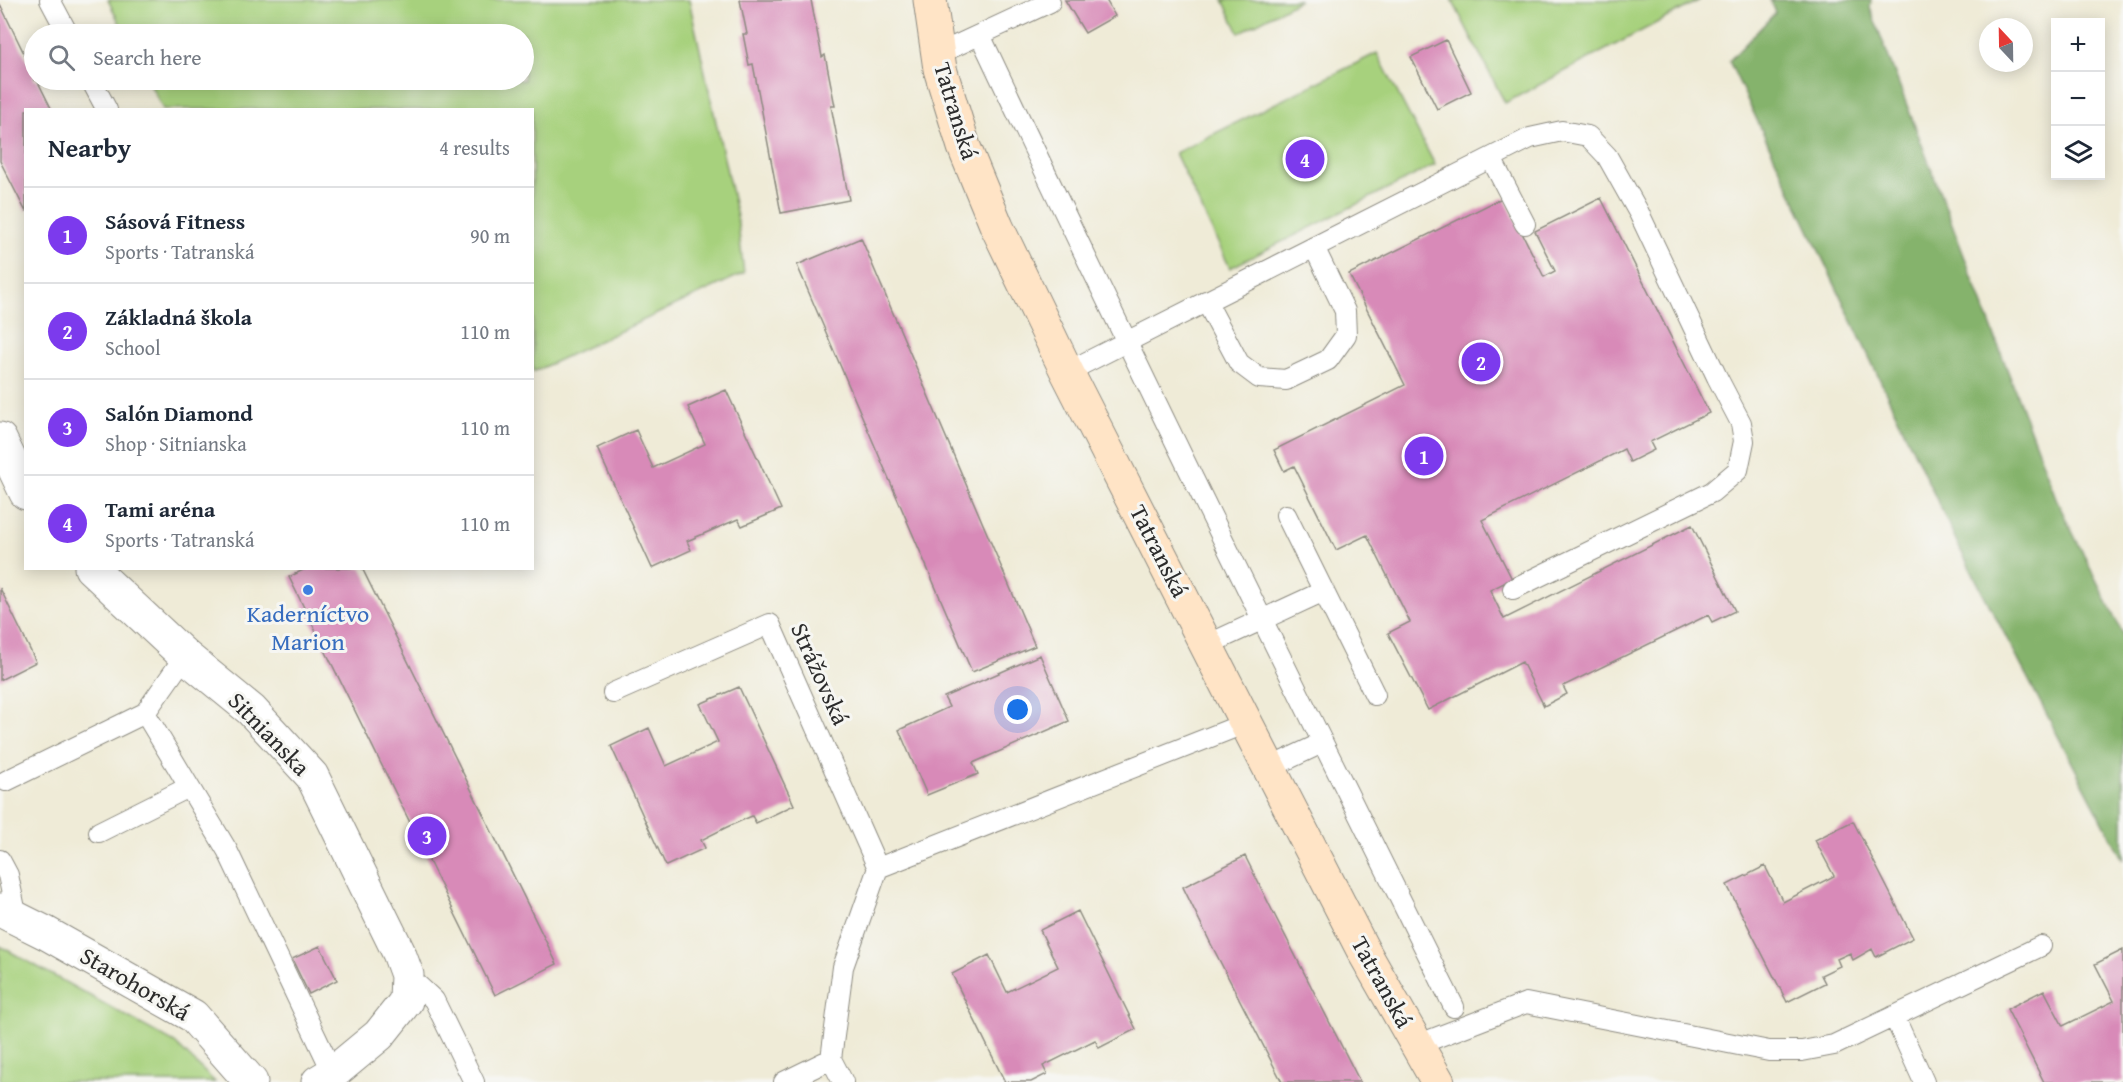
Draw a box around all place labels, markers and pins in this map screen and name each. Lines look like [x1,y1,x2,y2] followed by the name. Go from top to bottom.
[1286,136,1324,182] pin: 4
[1462,340,1500,385] pin: 2
[1404,434,1444,478] pin: 1
[301,583,315,597] marker: Kaderníctvo Marion
[247,596,369,659] place label: Kaderníctvo Marion
[408,814,446,858] pin: 3

